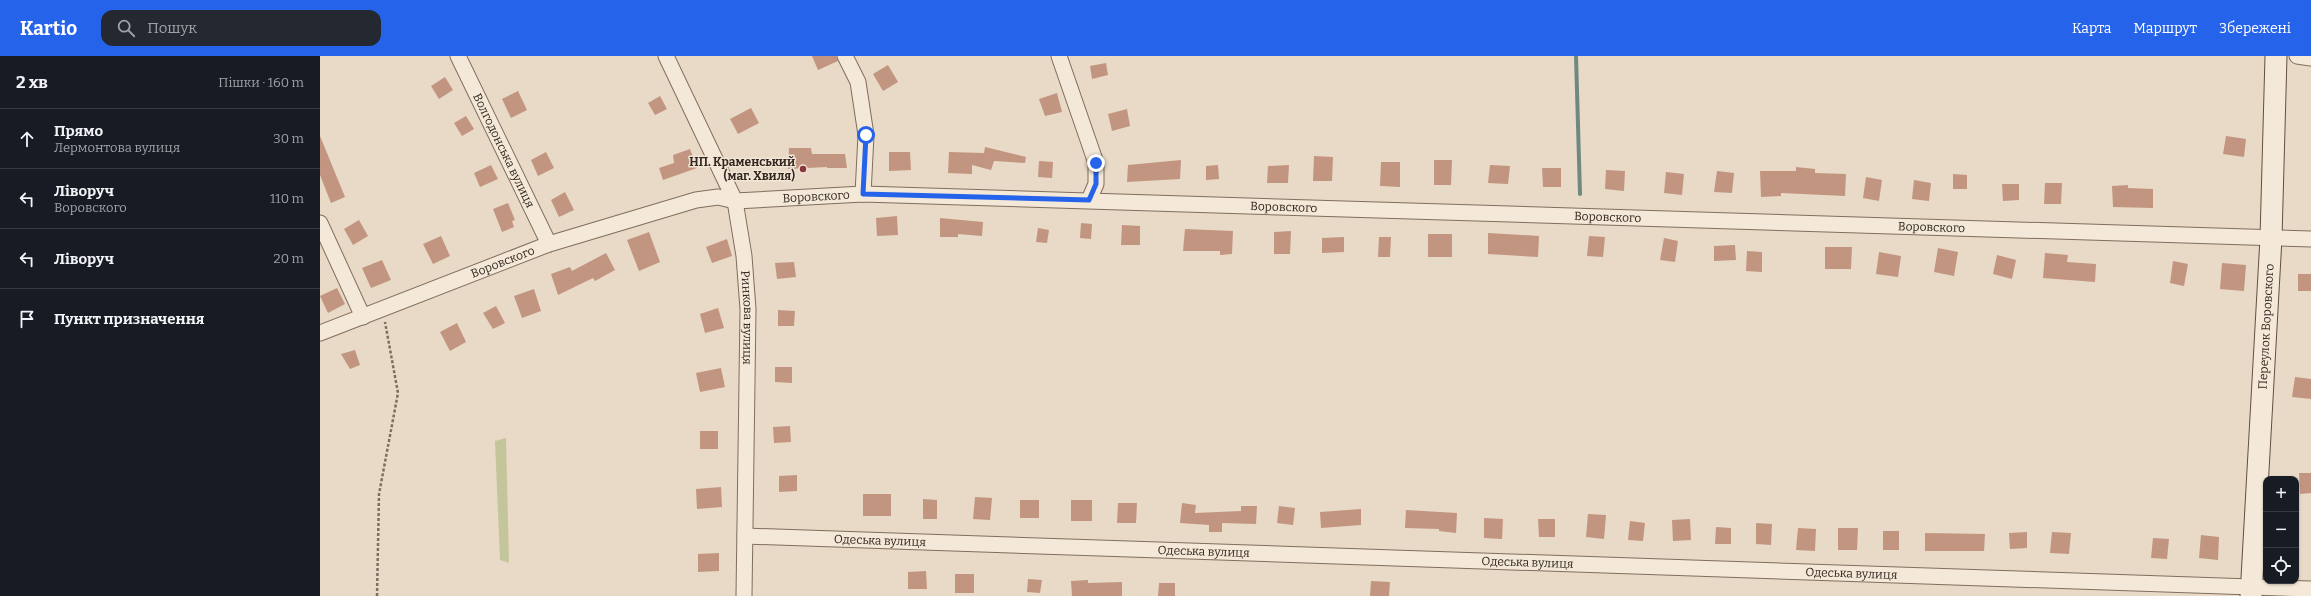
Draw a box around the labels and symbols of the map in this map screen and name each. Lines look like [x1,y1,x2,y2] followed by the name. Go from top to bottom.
[470,91,538,210] street label: Волгодонська вулиця
[857,126,875,144] route start
[1087,154,1105,172] route end
[689,155,795,183] place label: НП. Краменський (маг. Хвиля)
[798,164,808,174] marker: НП. Краменський (маг. Хвиля)
[782,188,850,205] street label: Воровского
[1250,199,1318,215] street label: Воровского
[1574,209,1642,225] street label: Воровского
[1898,219,1965,235] street label: Воровского
[469,243,537,281] street label: Воровского
[2256,263,2277,390] street label: Переулок Воровского
[738,270,755,365] street label: Ринкова вулиця
[834,532,927,549] street label: Одеська вулиця
[1157,543,1250,560] street label: Одеська вулиця
[1481,554,1574,571] street label: Одеська вулиця
[1805,565,1898,582] street label: Одеська вулиця

